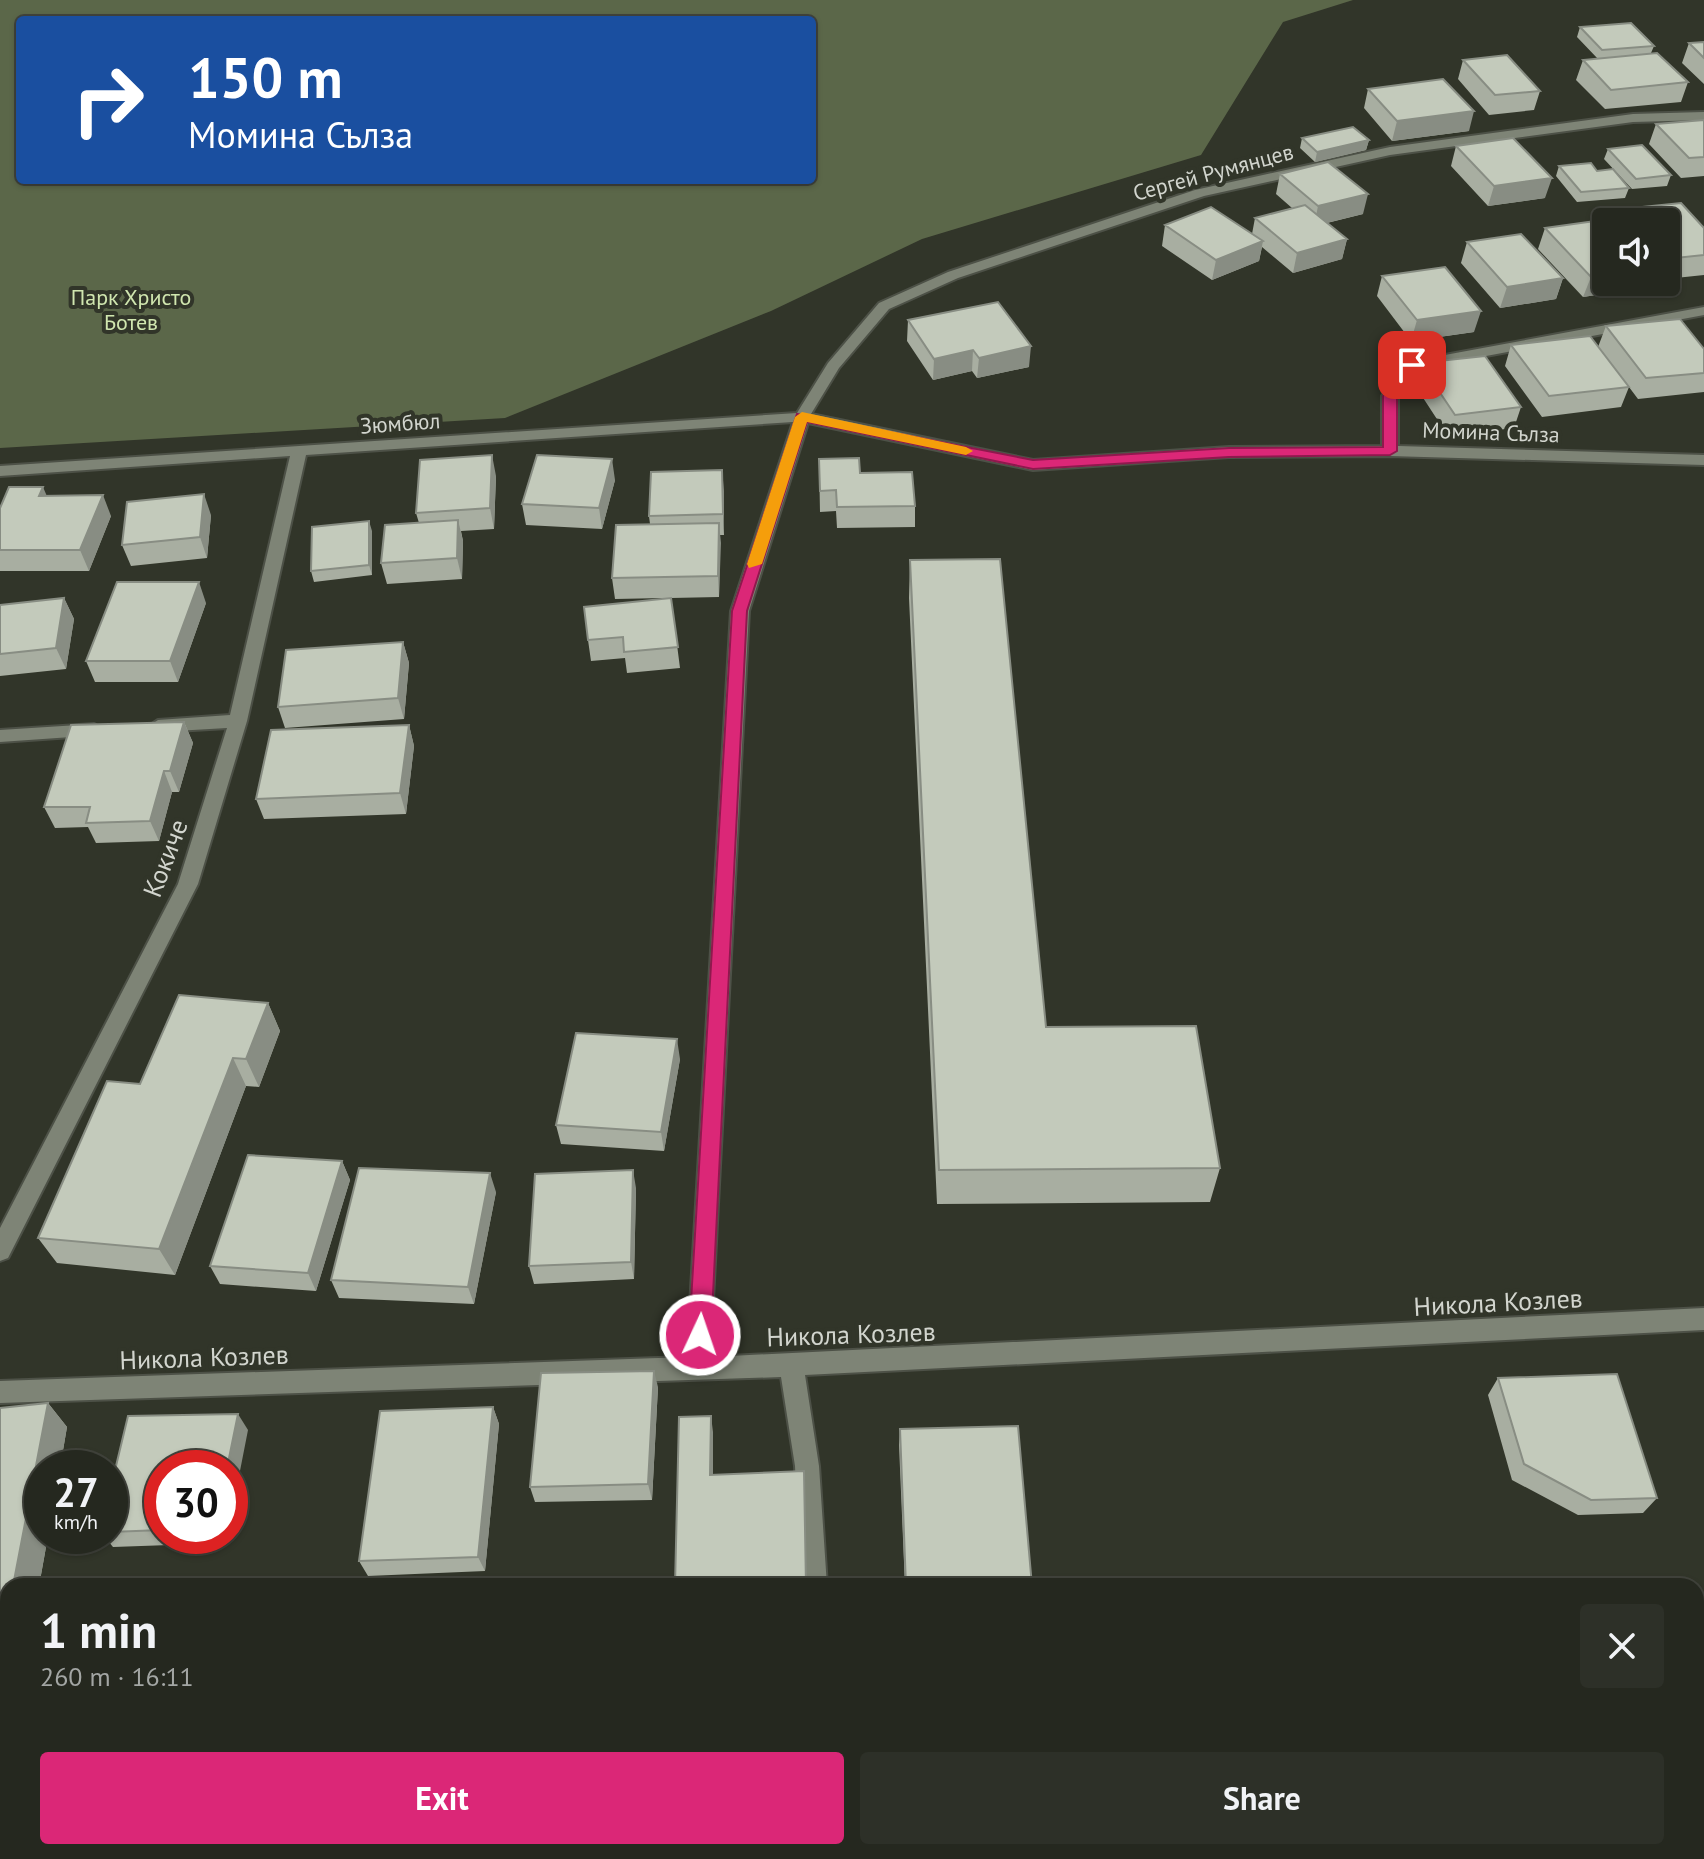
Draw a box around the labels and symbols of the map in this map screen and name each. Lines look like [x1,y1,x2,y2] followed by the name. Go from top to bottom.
[1130,137,1296,207] street label: Сергей Румянцев
[71,283,191,336] park label: Парк Христо Ботев
[1378,331,1446,399] pin
[359,406,441,440] street label: Зюмбюл
[1422,416,1560,448] street label: Момина Сълза
[135,814,195,902] street label: Кокиче
[1413,1281,1583,1323] street label: Никола Козлев
[658,1293,742,1377] position arrow
[766,1315,936,1353] street label: Никола Козлев
[119,1338,289,1376] street label: Никола Козлев
[144,1450,248,1554] speed limit sign: 30

